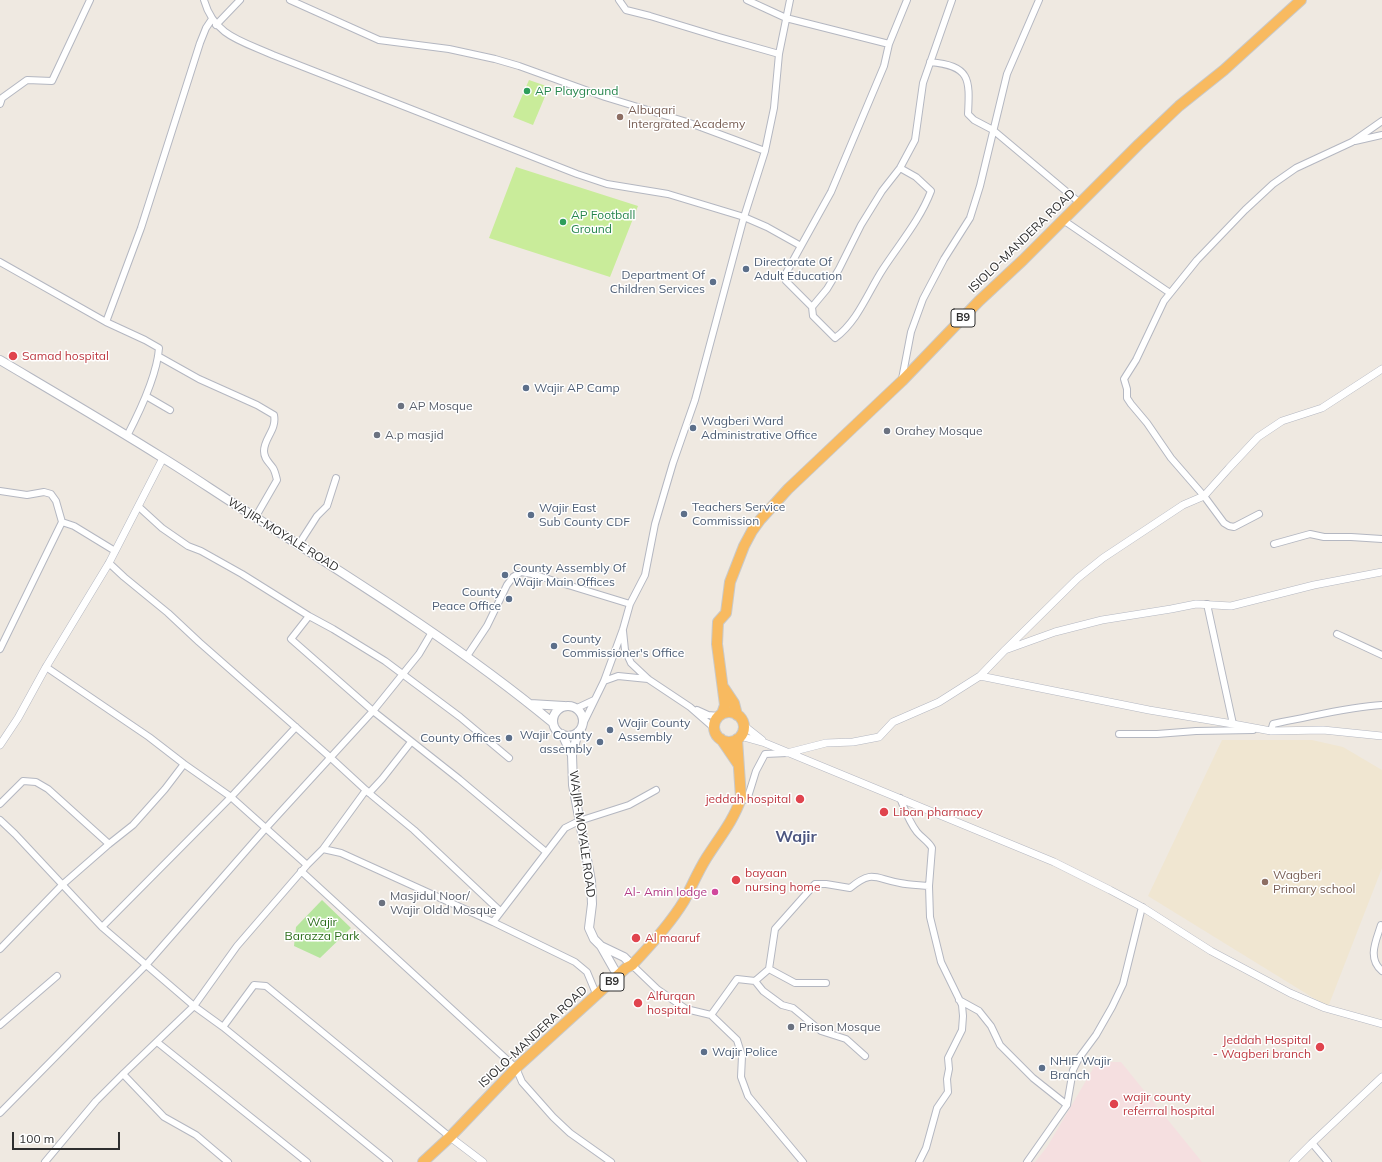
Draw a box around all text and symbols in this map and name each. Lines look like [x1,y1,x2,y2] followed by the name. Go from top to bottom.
[535,84,618,98] place label: AP Playground
[522,86,532,96] marker: AP Playground
[628,103,745,131] place label: Albuqari Intergrated Academy
[615,112,625,122] marker: Albuqari Intergrated Academy
[966,186,1078,296] street label: ISIOLO-MANDERA ROAD
[571,208,635,236] place label: AP Football Ground
[558,217,568,227] marker: AP Football Ground
[754,255,842,283] place label: Directorate Of Adult Education
[741,264,751,274] marker: Directorate Of Adult Education
[610,268,705,296] place label: Department Of Children Services
[708,277,718,287] marker: Department Of Children Services
[951,309,975,327] road number: B9
[22,349,109,363] place label: Samad hospital
[7,350,19,362] marker: Samad hospital
[534,381,620,395] place label: Wajir AP Camp
[521,383,531,393] marker: Wajir AP Camp
[409,399,473,413] place label: AP Mosque
[396,401,406,411] marker: AP Mosque
[701,414,817,442] place label: Wagberi Ward Administrative Office
[688,423,698,433] marker: Wagberi Ward Administrative Office
[895,424,982,438] place label: Orahey Mosque
[882,426,892,436] marker: Orahey Mosque
[385,428,444,442] place label: A.p masjid
[372,430,382,440] marker: A.p masjid
[225,495,341,575] street label: WAJIR-MOYALE ROAD
[692,500,785,528] place label: Teachers Service Commission
[539,501,630,529] place label: Wajir East Sub County CDF
[679,509,689,519] marker: Teachers Service Commission
[526,510,536,520] marker: Wajir East Sub County CDF
[513,561,626,589] place label: County Assembly Of Wajir Main Offices
[500,570,510,580] marker: County Assembly Of Wajir Main Offices
[432,585,501,613] place label: County Peace Office
[504,594,514,604] marker: County Peace Office
[562,632,684,660] place label: County Commissioner's Office
[549,641,559,651] marker: County Commissioner's Office
[618,716,690,744] place label: Wajir County Assembly
[605,725,615,735] marker: Wajir County Assembly
[520,728,592,756] place label: Wajir County assembly
[420,731,501,745] place label: County Offices
[504,733,514,743] marker: County Offices
[595,737,605,747] marker: Wajir County assembly
[566,769,598,899] street label: WAJIR-MOYALE ROAD
[706,792,791,806] place label: jeddah hospital
[794,793,806,805] marker: jeddah hospital
[893,805,983,819] place label: Liban pharmacy
[878,806,890,818] marker: Liban pharmacy
[775,827,817,847] district label: Wajir
[745,866,820,894] place label: bayaan nursing home
[1273,868,1355,896] place label: Wagberi Primary school
[730,874,742,886] marker: bayaan nursing home
[1260,877,1270,887] marker: Wagberi Primary school
[624,885,707,899] place label: Al- Amin lodge
[710,887,720,897] marker: Al- Amin lodge
[390,889,496,917] place label: Masjidul Noor/ Wajir Oldd Mosque
[377,898,387,908] marker: Masjidul Noor/ Wajir Oldd Mosque
[285,915,359,943] park label: Wajir Barazza Park
[645,931,700,945] place label: Al maaruf
[630,932,642,944] marker: Al maaruf
[600,973,624,991] road number: B9
[476,983,590,1091] street label: ISIOLO-MANDERA ROAD
[647,989,695,1017] place label: Alfurqan hospital
[632,997,644,1009] marker: Alfurqan hospital
[799,1020,881,1034] place label: Prison Mosque
[786,1022,796,1032] marker: Prison Mosque
[1213,1033,1311,1061] place label: Jeddah Hospital - Wagberi branch
[1314,1041,1326,1053] marker: Jeddah Hospital - Wagberi branch
[712,1045,778,1059] place label: Wajir Police
[699,1047,709,1057] marker: Wajir Police
[1050,1054,1111,1082] place label: NHIF Wajir Branch
[1037,1063,1047,1073] marker: NHIF Wajir Branch
[1123,1090,1215,1118] place label: wajir county referrral hospital
[1108,1098,1120,1110] marker: wajir county referrral hospital
[14,1124,122,1150] scale bar
[19,1131,54,1146] text: 100 m

